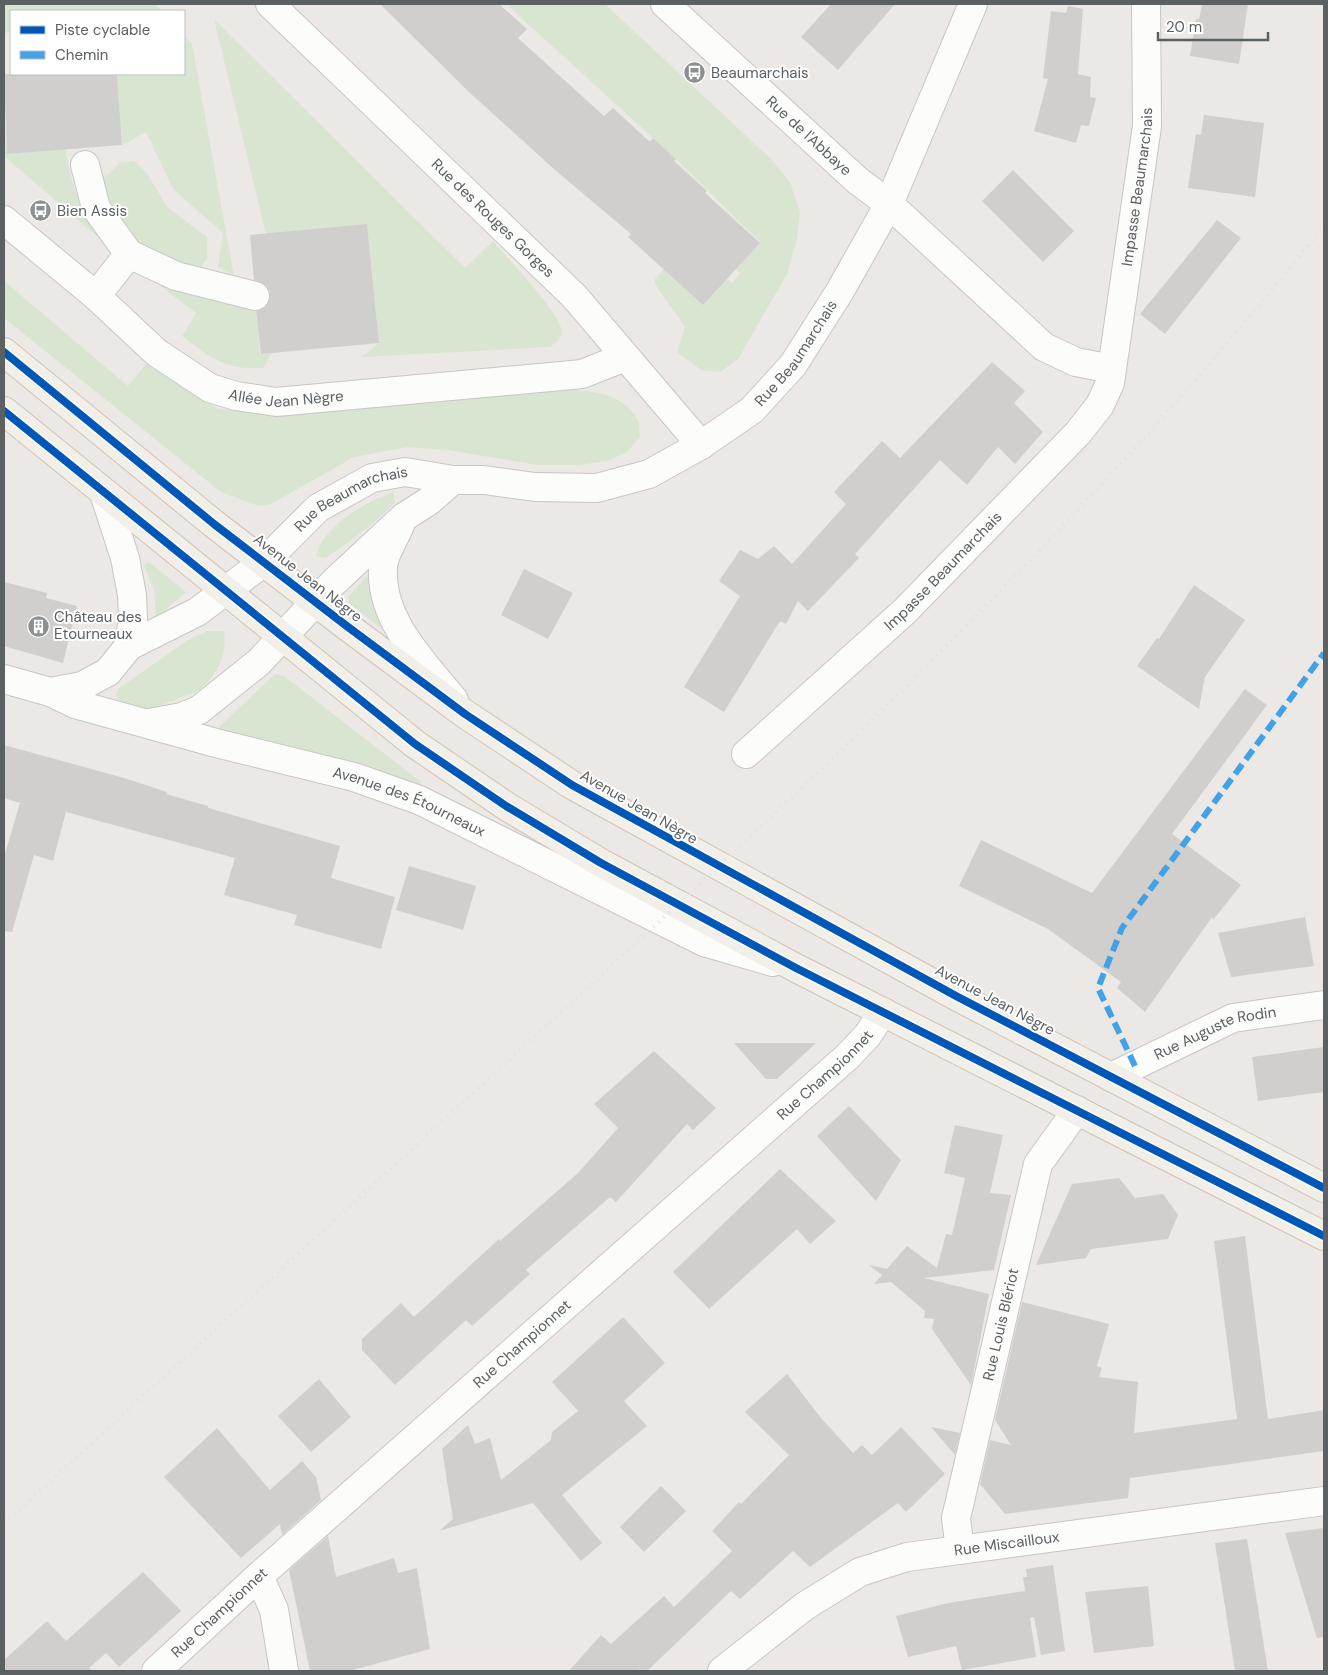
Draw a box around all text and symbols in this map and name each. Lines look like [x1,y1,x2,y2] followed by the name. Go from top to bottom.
[10,10,185,75] legend
[1158,10,1268,42] scale bar
[1166,17,1202,37] text: 20 m
[55,20,150,40] text: Piste cyclable
[55,45,108,65] text: Chemin
[683,61,707,85] bus stop icon: Beaumarchais
[711,63,809,83] place label: Beaumarchais
[762,91,856,180] street label: Rue de l'Abbaye
[1117,108,1157,267] street label: Impasse Beaumarchais
[427,154,559,282] street label: Rue des Rouges Gorges
[29,199,53,223] bus stop icon: Bien Assis
[57,201,127,221] place label: Bien Assis
[750,296,842,411] street label: Rue Beaumarchais
[226,384,344,412] street label: Allée Jean Nègre
[290,462,409,536] street label: Rue Beaumarchais
[880,507,1006,635] street label: Impasse Beaumarchais
[250,529,366,627] street label: Avenue Jean Nègre
[54,607,142,644] place label: Château des Etourneaux
[26,614,50,638] building icon: Château des Etourneaux
[331,762,489,842] street label: Avenue des Étourneaux
[577,765,701,849] street label: Avenue Jean Nègre
[932,960,1058,1040] street label: Avenue Jean Nègre
[1151,1002,1277,1065] street label: Rue Auguste Rodin
[772,1026,878,1124] street label: Rue Championnet
[978,1266,1024,1383] street label: Rue Louis Blériot
[469,1295,575,1392] street label: Rue Championnet
[953,1527,1061,1561] street label: Rue Miscailloux
[167,1563,272,1662] street label: Rue Championnet

